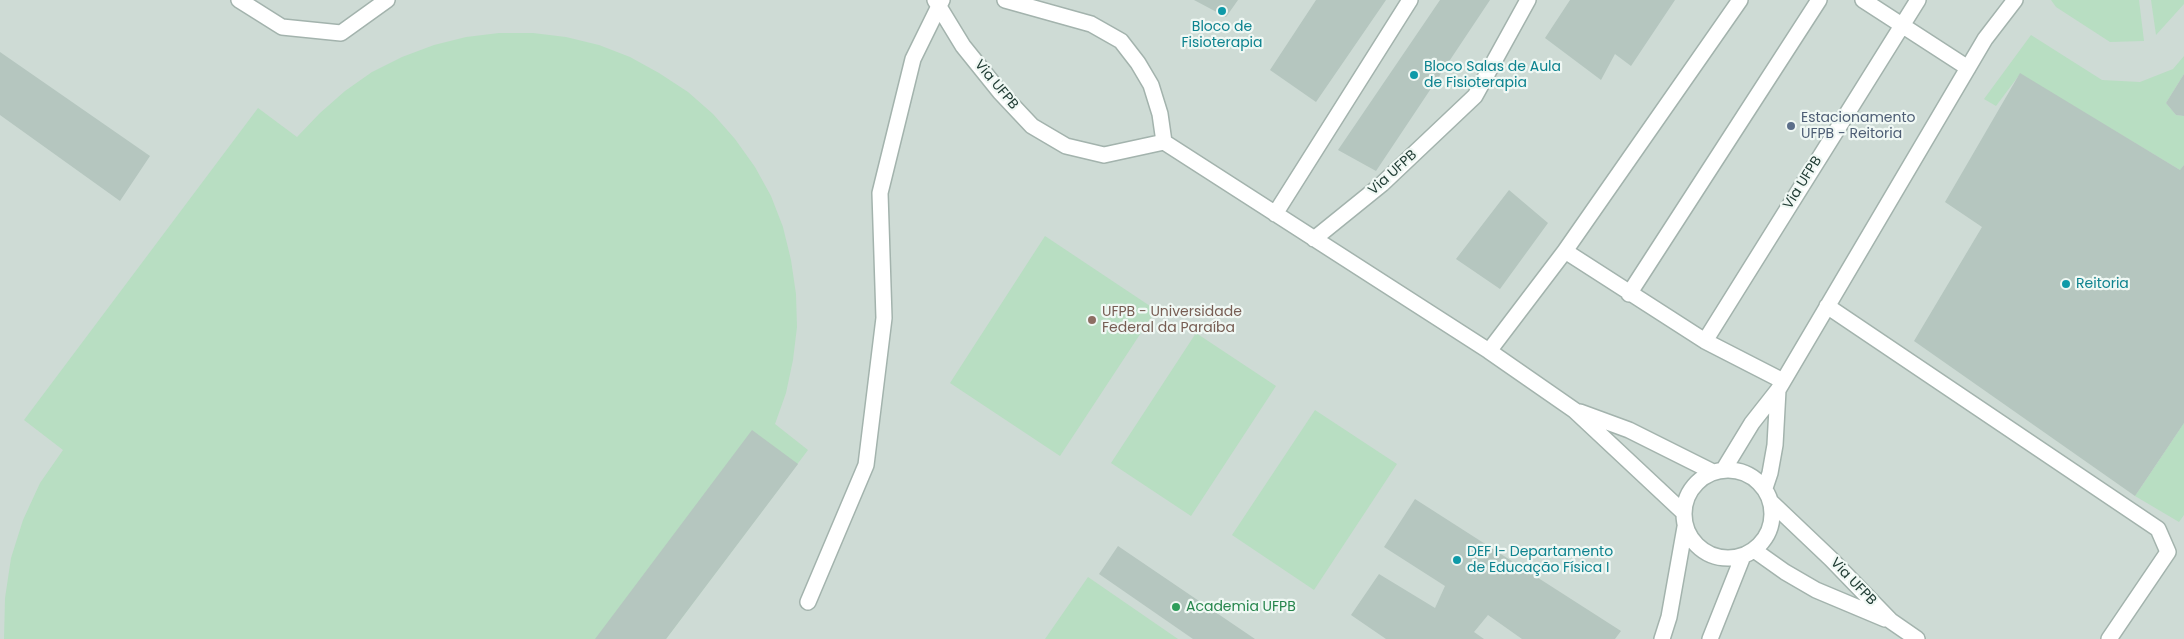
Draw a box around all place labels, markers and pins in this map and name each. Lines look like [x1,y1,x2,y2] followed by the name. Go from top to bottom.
[1216,5,1228,17] marker: Bloco de Fisioterapia
[1181,19,1263,52] place label: Bloco de Fisioterapia
[1424,59,1561,92] place label: Bloco Salas de Aula de Fisioterapia
[1408,69,1420,81] marker: Bloco Salas de Aula de Fisioterapia
[1801,110,1915,142] place label: Estacionamento UFPB - Reitoria
[1785,120,1797,132] marker: Estacionamento UFPB - Reitoria
[2076,276,2129,292] place label: Reitoria
[2060,278,2072,290] marker: Reitoria
[1102,304,1242,336] place label: UFPB - Universidade Federal da Paraíba
[1086,314,1098,326] marker: UFPB - Universidade Federal da Paraíba
[1467,544,1613,576] place label: DEF I- Departamento de Educação Física I
[1451,554,1463,566] marker: DEF I- Departamento de Educação Física I
[1186,599,1296,615] place label: Academia UFPB
[1170,601,1182,613] marker: Academia UFPB

